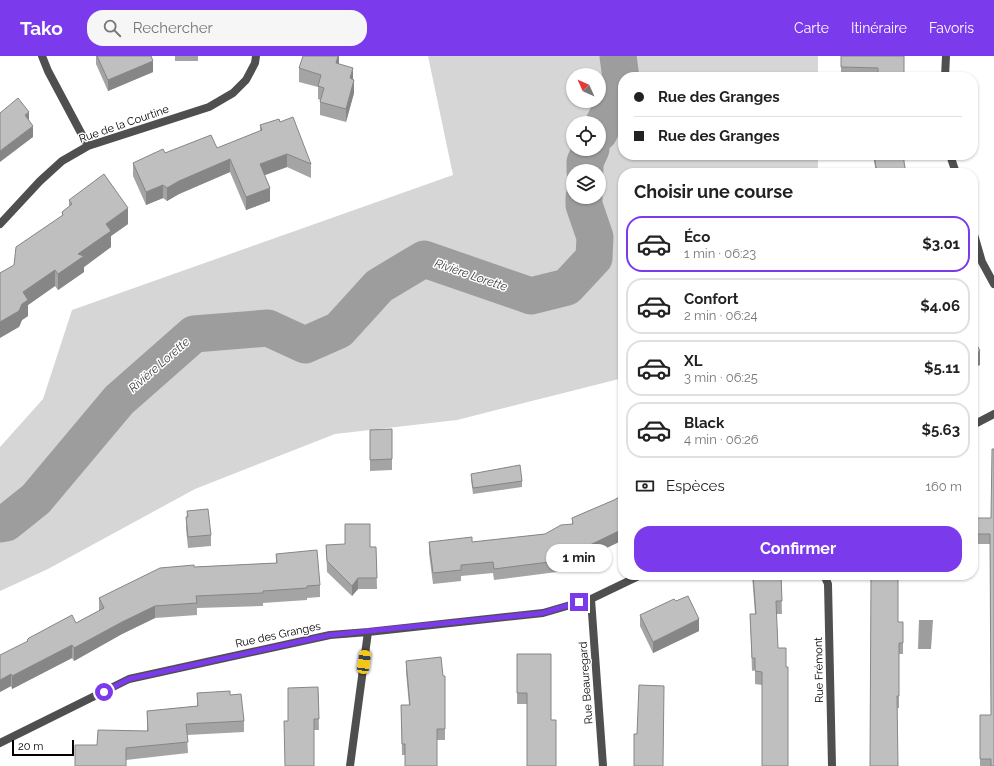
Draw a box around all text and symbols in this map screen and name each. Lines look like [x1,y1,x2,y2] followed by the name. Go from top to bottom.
[87,10,367,46] search box
[20,17,63,39] text: Tako
[101,17,123,39] icon: search
[133,19,213,37] text: Rechercher
[794,20,829,36] text: Carte
[851,20,907,36] text: Itinéraire
[929,20,974,36] text: Favoris
[566,68,606,108] north arrow
[566,68,606,204] map controls
[658,88,780,106] text: Rue des Granges
[77,102,171,145] street label: Rue de la Courtine
[566,116,606,156] button: locate
[658,127,780,145] text: Rue des Granges
[566,164,606,204] button: layers
[634,181,793,202] text: Choisir une course
[636,226,672,262] icon: car
[684,228,710,246] text: Éco
[922,235,960,253] text: $3.01
[684,246,756,261] text: 1 min · 06:23
[433,256,510,294] water label: Rivière Lorette
[636,288,672,324] icon: car
[684,290,738,308] text: Confort
[920,297,960,315] text: $4.06
[684,308,758,323] text: 2 min · 06:24
[126,334,193,395] water label: Rivière Lorette
[636,350,672,386] icon: car
[684,352,702,370] text: XL
[924,359,960,377] text: $5.11
[684,370,758,385] text: 3 min · 06:25
[636,412,672,448] icon: car
[684,414,724,432] text: Black
[921,421,960,439] text: $5.63
[684,432,759,447] text: 4 min · 06:26
[634,475,656,497] icon: cash
[666,477,725,495] text: Espèces
[925,479,962,494] text: 160 m
[634,526,962,572] button: Confirmer
[546,544,612,572] callout: 1 min
[563,550,595,565] text: 1 min
[570,593,588,611] route end
[234,620,322,650] street label: Rue des Granges
[812,637,826,703] street label: Rue Frémont
[577,641,595,725] street label: Rue Beauregard
[356,649,372,675] car
[95,683,113,701] route start
[12,738,74,757] scale bar
[18,740,43,753] text: 20 m

